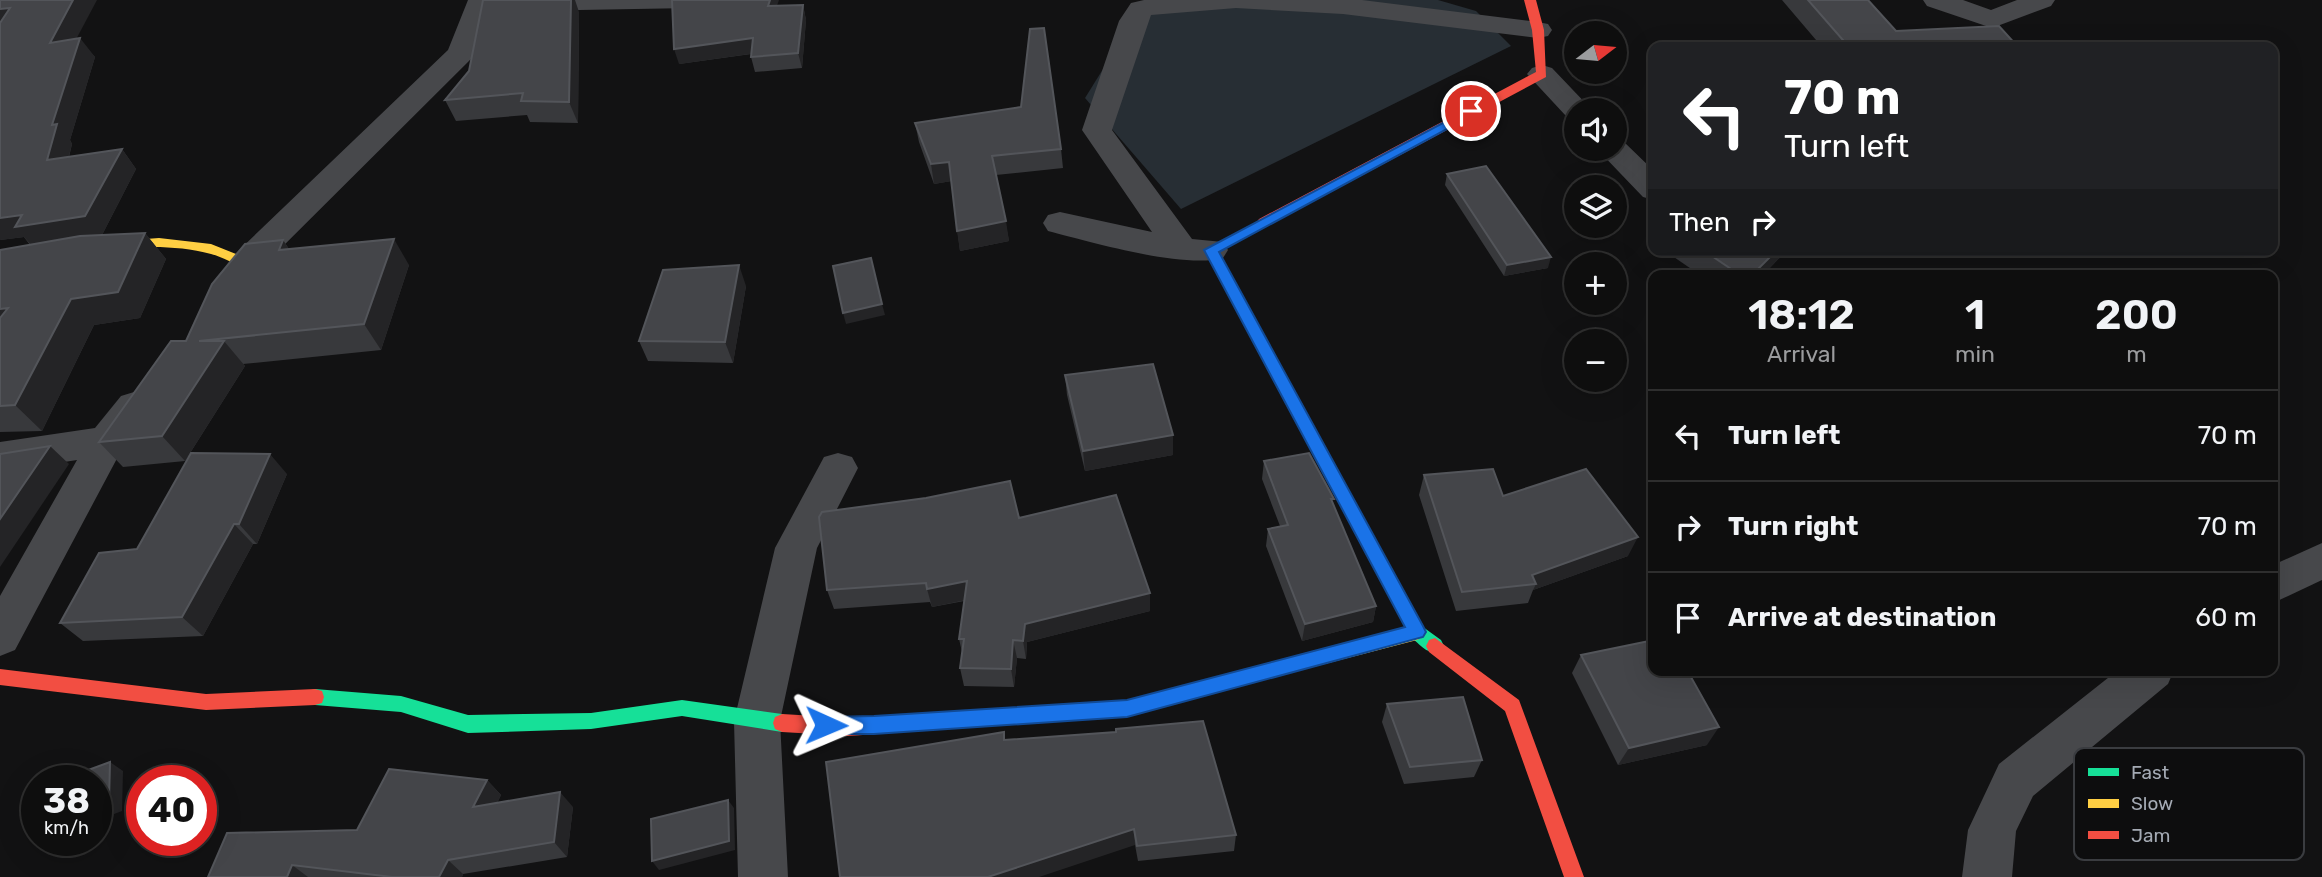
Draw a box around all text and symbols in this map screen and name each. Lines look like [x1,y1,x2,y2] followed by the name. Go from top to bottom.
[1564,21,1628,84] north arrow
[1564,21,1627,392] map controls
[1784,68,1901,126] text: 70 m
[1669,70,1760,161] icon: left
[1441,81,1501,141] pin
[1452,92,1490,130] icon: arrive
[1564,98,1627,161] button: sound
[1784,127,1909,165] text: Turn left
[1564,175,1627,238] button: layers
[1744,203,1782,241] icon: right
[1669,207,1730,238] text: Then
[1564,252,1627,315] button: +
[1748,290,1855,340] text: 18:12
[1965,290,1985,340] text: 1
[2095,290,2178,340] text: 200
[1564,329,1627,392] button: −
[1767,340,1836,368] text: Arrival
[1955,340,1995,368] text: min
[2126,340,2147,368] text: m
[1669,417,1707,455] icon: left
[1728,420,1840,451] text: Turn left
[2198,420,2257,451] text: 70 m
[1669,508,1707,546] icon: right
[1728,511,1858,542] text: Turn right
[2198,511,2257,542] text: 70 m
[1669,599,1707,637] icon: arrive
[1728,602,1996,633] text: Arrive at destination
[2195,602,2257,633] text: 60 m
[789,688,863,762] position arrow
[2074,748,2304,860] legend
[2131,761,2170,784] text: Fast
[126,765,217,856] speed limit sign: 40
[43,780,90,822] text: 38
[2131,792,2173,815] text: Slow
[44,817,89,839] text: km/h
[2131,824,2170,847] text: Jam

